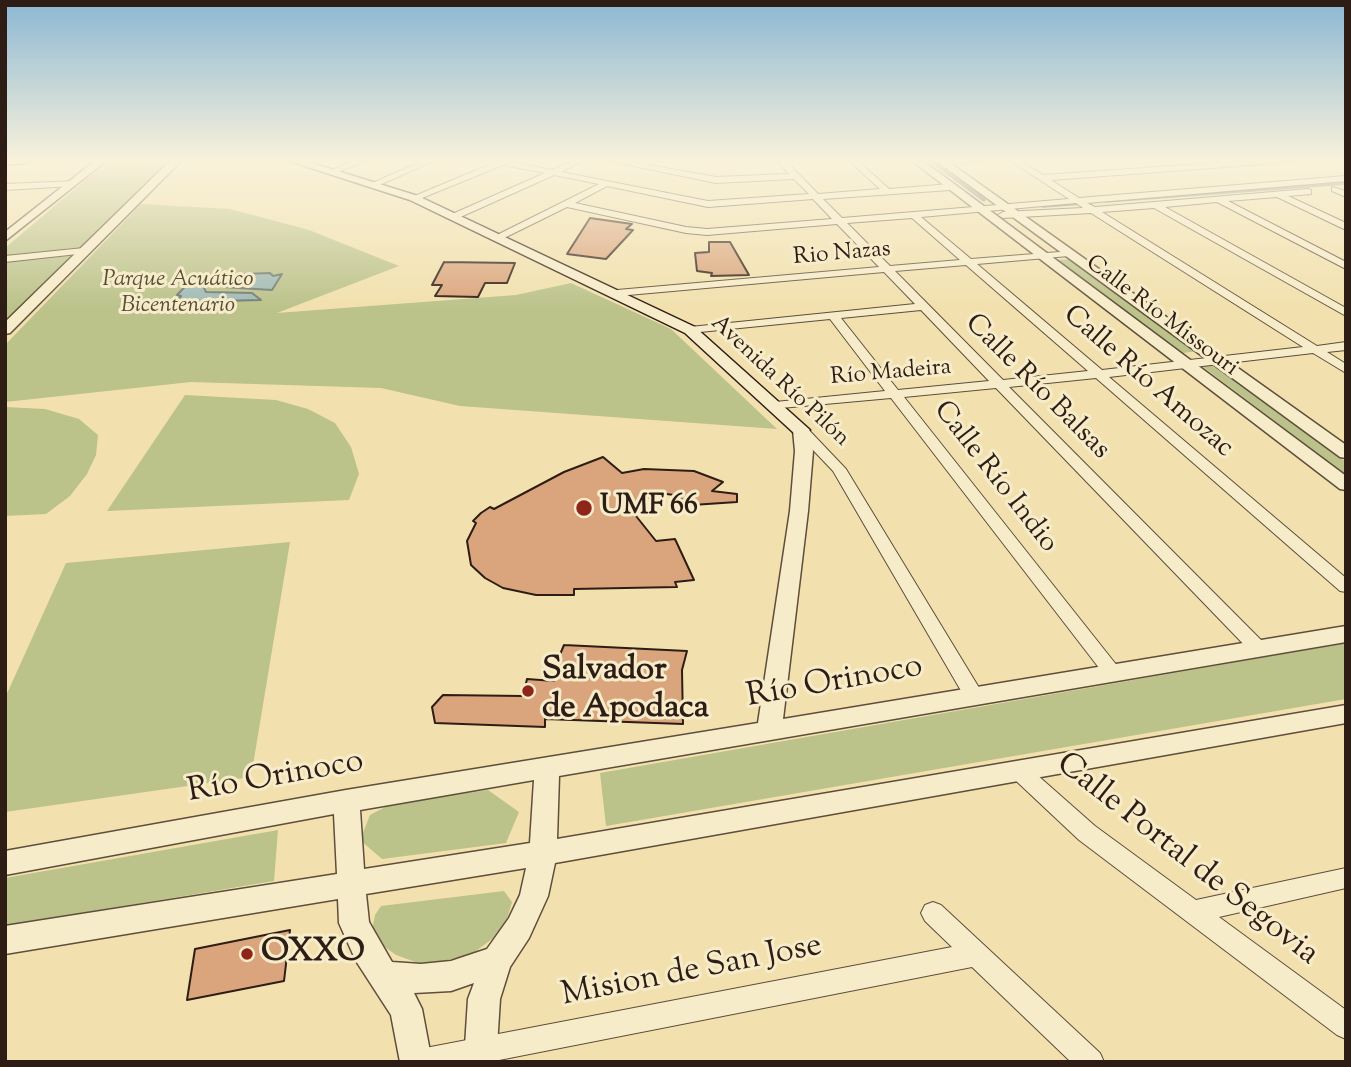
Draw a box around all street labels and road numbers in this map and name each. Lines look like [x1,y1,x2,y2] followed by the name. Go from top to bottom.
[792,237,892,273] street label: Rio Nazas
[1079,251,1243,383] street label: Calle Río Missouri
[1055,300,1239,466] street label: Calle Río Amozac
[956,308,1116,468] street label: Calle Río Balsas
[704,311,854,453] street label: Avenida Río Pilón
[830,355,952,393] street label: Río Madeira
[924,396,1064,560] street label: Calle Río Indio
[744,649,926,719] street label: Río Orinoco
[185,744,367,814] street label: Río Orinoco
[1047,746,1325,976] street label: Calle Portal de Segovia
[558,928,826,1018] street label: Mision de San Jose

